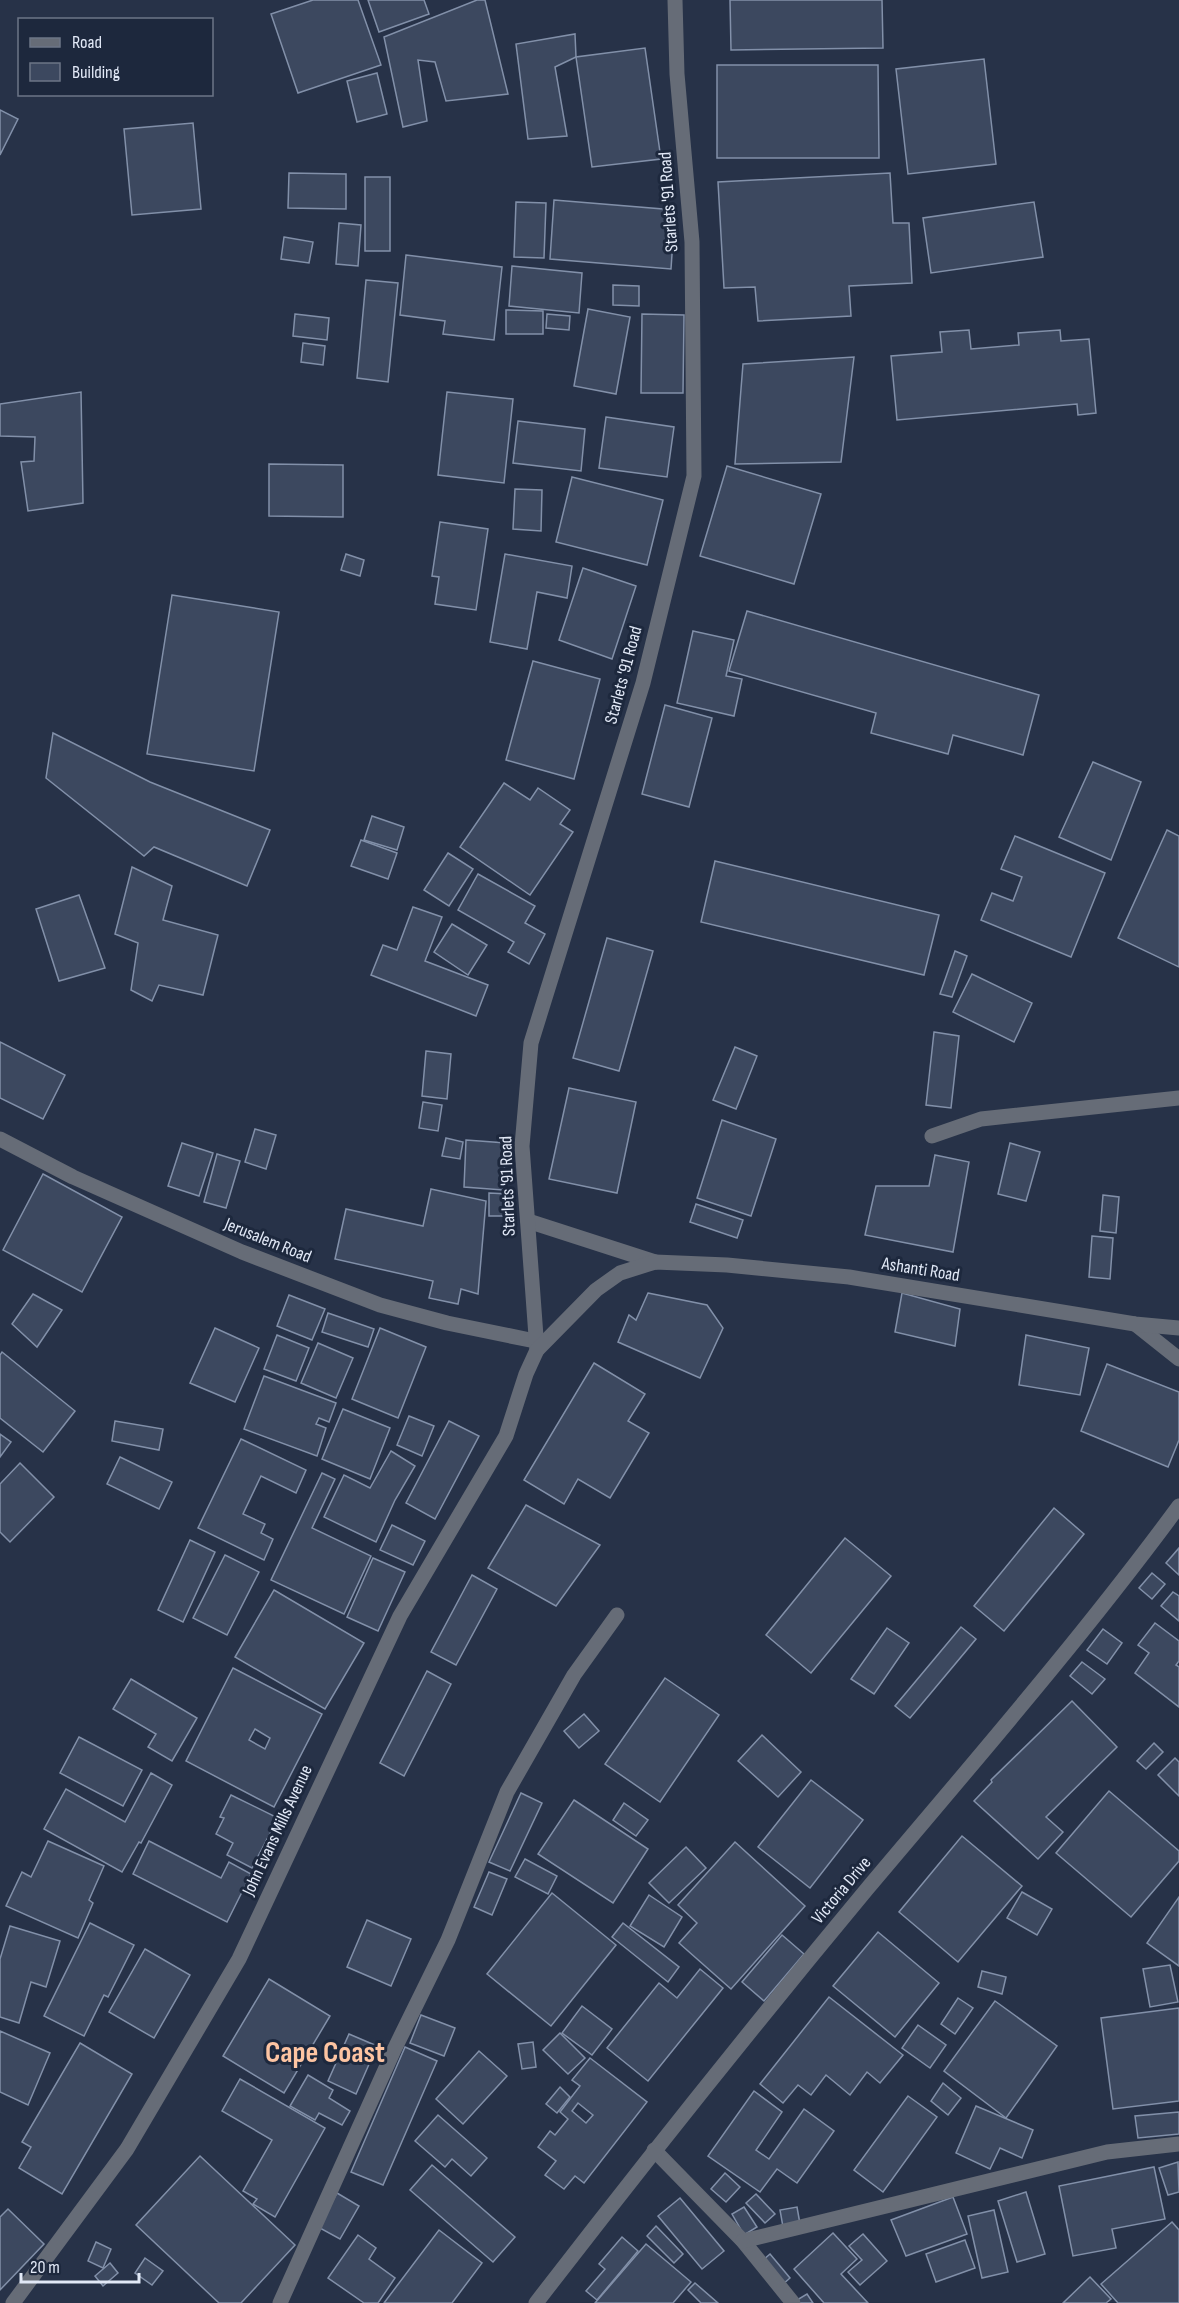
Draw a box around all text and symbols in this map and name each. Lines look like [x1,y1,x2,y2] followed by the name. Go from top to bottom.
[18,18,213,96] legend
[72,32,102,53] text: Road
[72,62,120,83] text: Building
[655,151,682,253] street label: Starlets '91 Road
[600,624,647,726] street label: Starlets '91 Road
[495,1135,520,1237] street label: Starlets '91 Road
[220,1213,314,1267] street label: Jerusalem Road
[880,1253,961,1286] street label: Ashanti Road
[238,1762,317,1900] street label: John Evans Mills Avenue
[807,1853,875,1928] street label: Victoria Drive
[265,2035,385,2071] district label: Cape Coast
[21,2246,140,2284] scale bar
[30,2257,60,2278] text: 20 m

